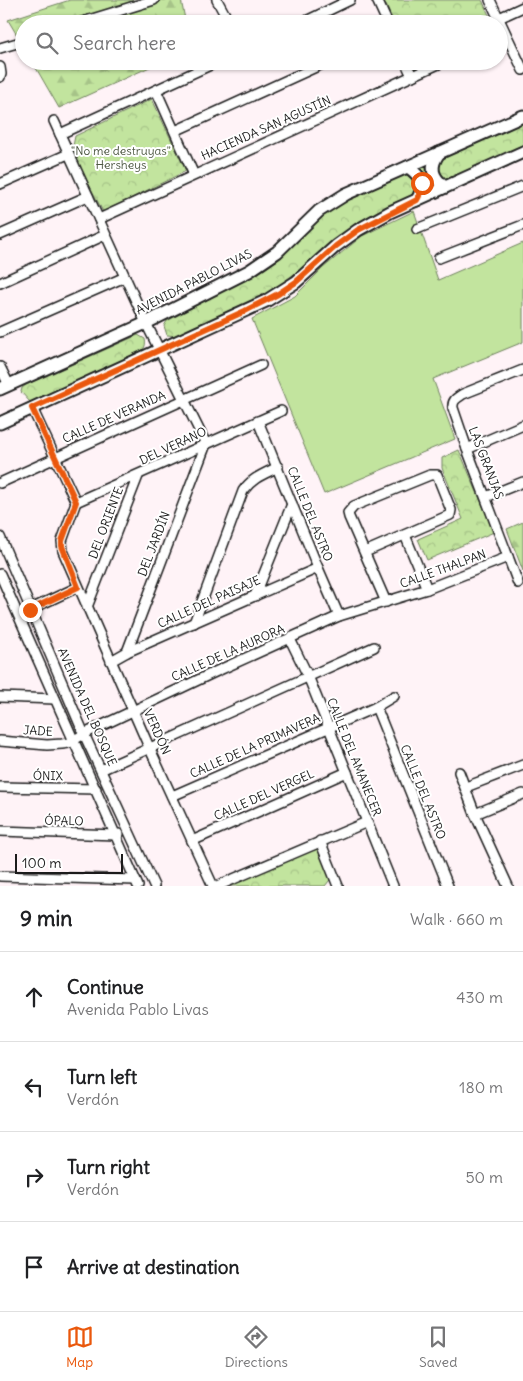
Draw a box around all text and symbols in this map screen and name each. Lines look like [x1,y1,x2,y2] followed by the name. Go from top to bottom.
[15,15,508,70] search box
[33,29,61,57] icon: search
[73,31,176,55] text: Search here
[199,92,333,163] street label: HACIENDA SAN AGUSTÍN
[71,143,171,172] park label: "No me destruyas" Hersheys
[411,172,434,195] route start
[133,246,255,317] street label: AVENIDA PABLO LIVAS
[60,387,168,446] street label: CALLE DE VERANDA
[137,423,209,468] street label: DEL VERANO
[466,424,507,502] street label: LAS GRANJAS
[285,464,336,563] street label: CALLE DEL ASTRO
[85,485,126,561] street label: DEL ORIENTE
[134,509,173,578] street label: DEL JARDÍN
[398,546,488,591] street label: CALLE THALPAN
[155,572,262,631] street label: CALLE DEL PAISAJE
[19,599,42,622] route end
[169,621,287,684] street label: CALLE DE LA AURORA
[55,645,120,768] street label: AVENIDA DEL BOSQUE
[324,695,385,819] street label: CALLE DEL AMANECER
[141,707,174,757] street label: VERDÓN
[187,710,323,781] street label: CALLE DE LA PRIMAVERA
[23,722,53,739] street label: JADE
[398,742,449,841] street label: CALLE DEL ASTRO
[211,766,317,823] street label: CALLE DEL VERGEL
[33,768,64,783] street label: ÓNIX
[44,813,84,828] street label: ÓPALO
[15,851,122,874] scale bar
[22,854,62,872] text: 100 m
[20,905,72,932] text: 9 min
[410,909,503,929] text: Walk · 660 m
[67,975,144,999] text: Continue
[20,983,48,1011] icon: ahead
[456,987,503,1007] text: 430 m
[67,999,209,1019] text: Avenida Pablo Livas
[67,1065,137,1089] text: Turn left
[20,1073,48,1101] icon: left
[459,1077,503,1097] text: 180 m
[67,1089,119,1109] text: Verdón
[67,1155,150,1179] text: Turn right
[20,1163,48,1191] icon: right
[465,1167,503,1187] text: 50 m
[67,1179,119,1199] text: Verdón
[20,1253,48,1281] icon: arrive
[67,1255,240,1279] text: Arrive at destination
[66,1323,94,1371] tab: Map
[225,1323,288,1371] tab: Directions
[419,1323,457,1371] tab: Saved

